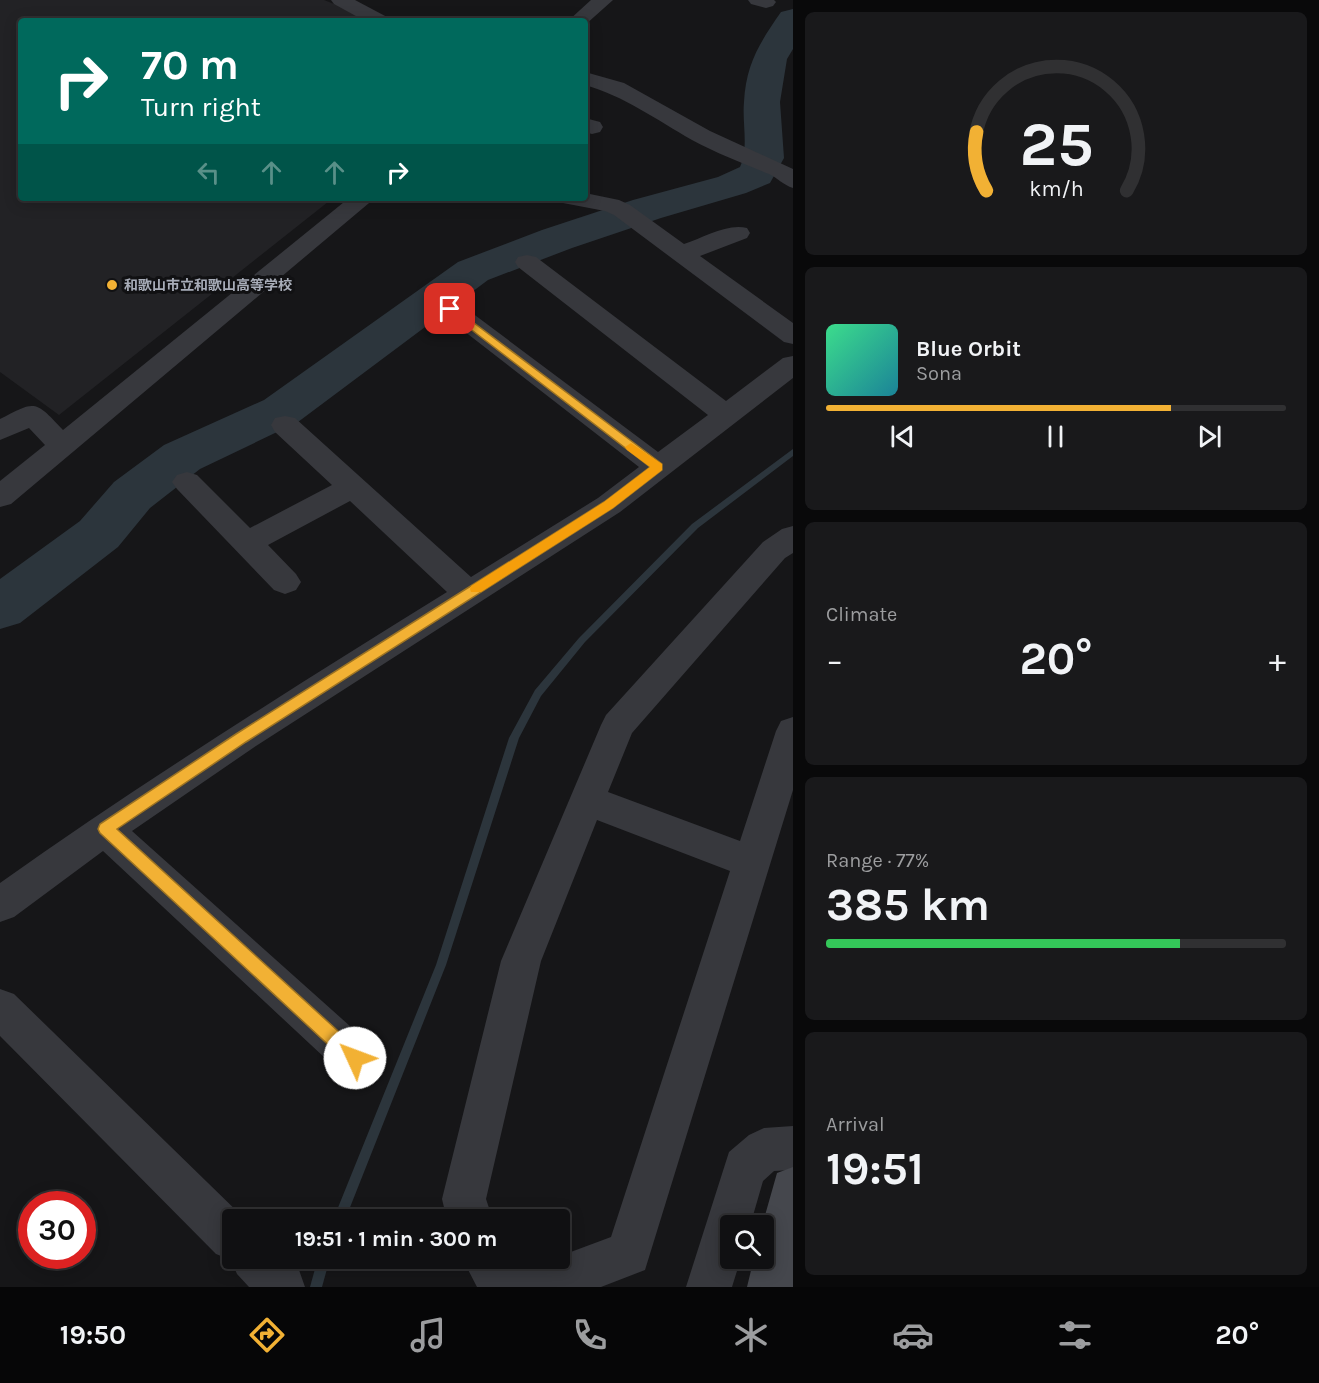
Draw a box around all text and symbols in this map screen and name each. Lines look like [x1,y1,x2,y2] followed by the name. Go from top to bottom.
[141,40,239,90] text: 70 m
[42,42,120,120] icon: right
[141,91,261,123] text: Turn right
[1019,108,1093,181] text: 25
[192,156,225,189] icon: left
[255,156,288,189] icon: ahead
[318,156,351,189] icon: ahead
[381,156,414,189] icon: right
[1029,176,1083,201] text: km/h
[124,277,292,294] place label: 和歌山市立和歌山高等学校
[105,278,119,292] marker: 和歌山市立和歌山高等学校
[424,283,475,334] pin
[433,292,466,325] icon: arrive
[916,336,1021,362] text: Blue Orbit
[916,362,962,385] text: Sona
[886,420,919,453] icon: previous
[1039,420,1072,453] icon: pause
[1193,420,1226,453] icon: next
[826,603,897,626] text: Climate
[1019,633,1093,685] text: 20°
[826,641,843,679] text: −
[1269,641,1286,679] text: +
[826,849,929,872] text: Range · 77%
[826,879,990,931] text: 385 km
[323,1026,387,1090] position arrow
[826,1113,885,1136] text: Arrival
[826,1143,924,1195] text: 19:51
[18,1191,96,1269] speed limit sign: 30
[720,1215,774,1269] map controls
[720,1215,774,1269] button: search
[295,1226,497,1252] text: 19:51 · 1 min · 300 m
[246,1314,288,1356] icon: directions
[407,1314,449,1356] icon: music
[569,1314,611,1356] icon: phone
[730,1314,772,1356] icon: climate
[892,1314,934,1356] icon: car
[1054,1314,1096,1356] icon: filters
[60,1319,126,1351] text: 19:50
[1215,1319,1259,1351] text: 20°

